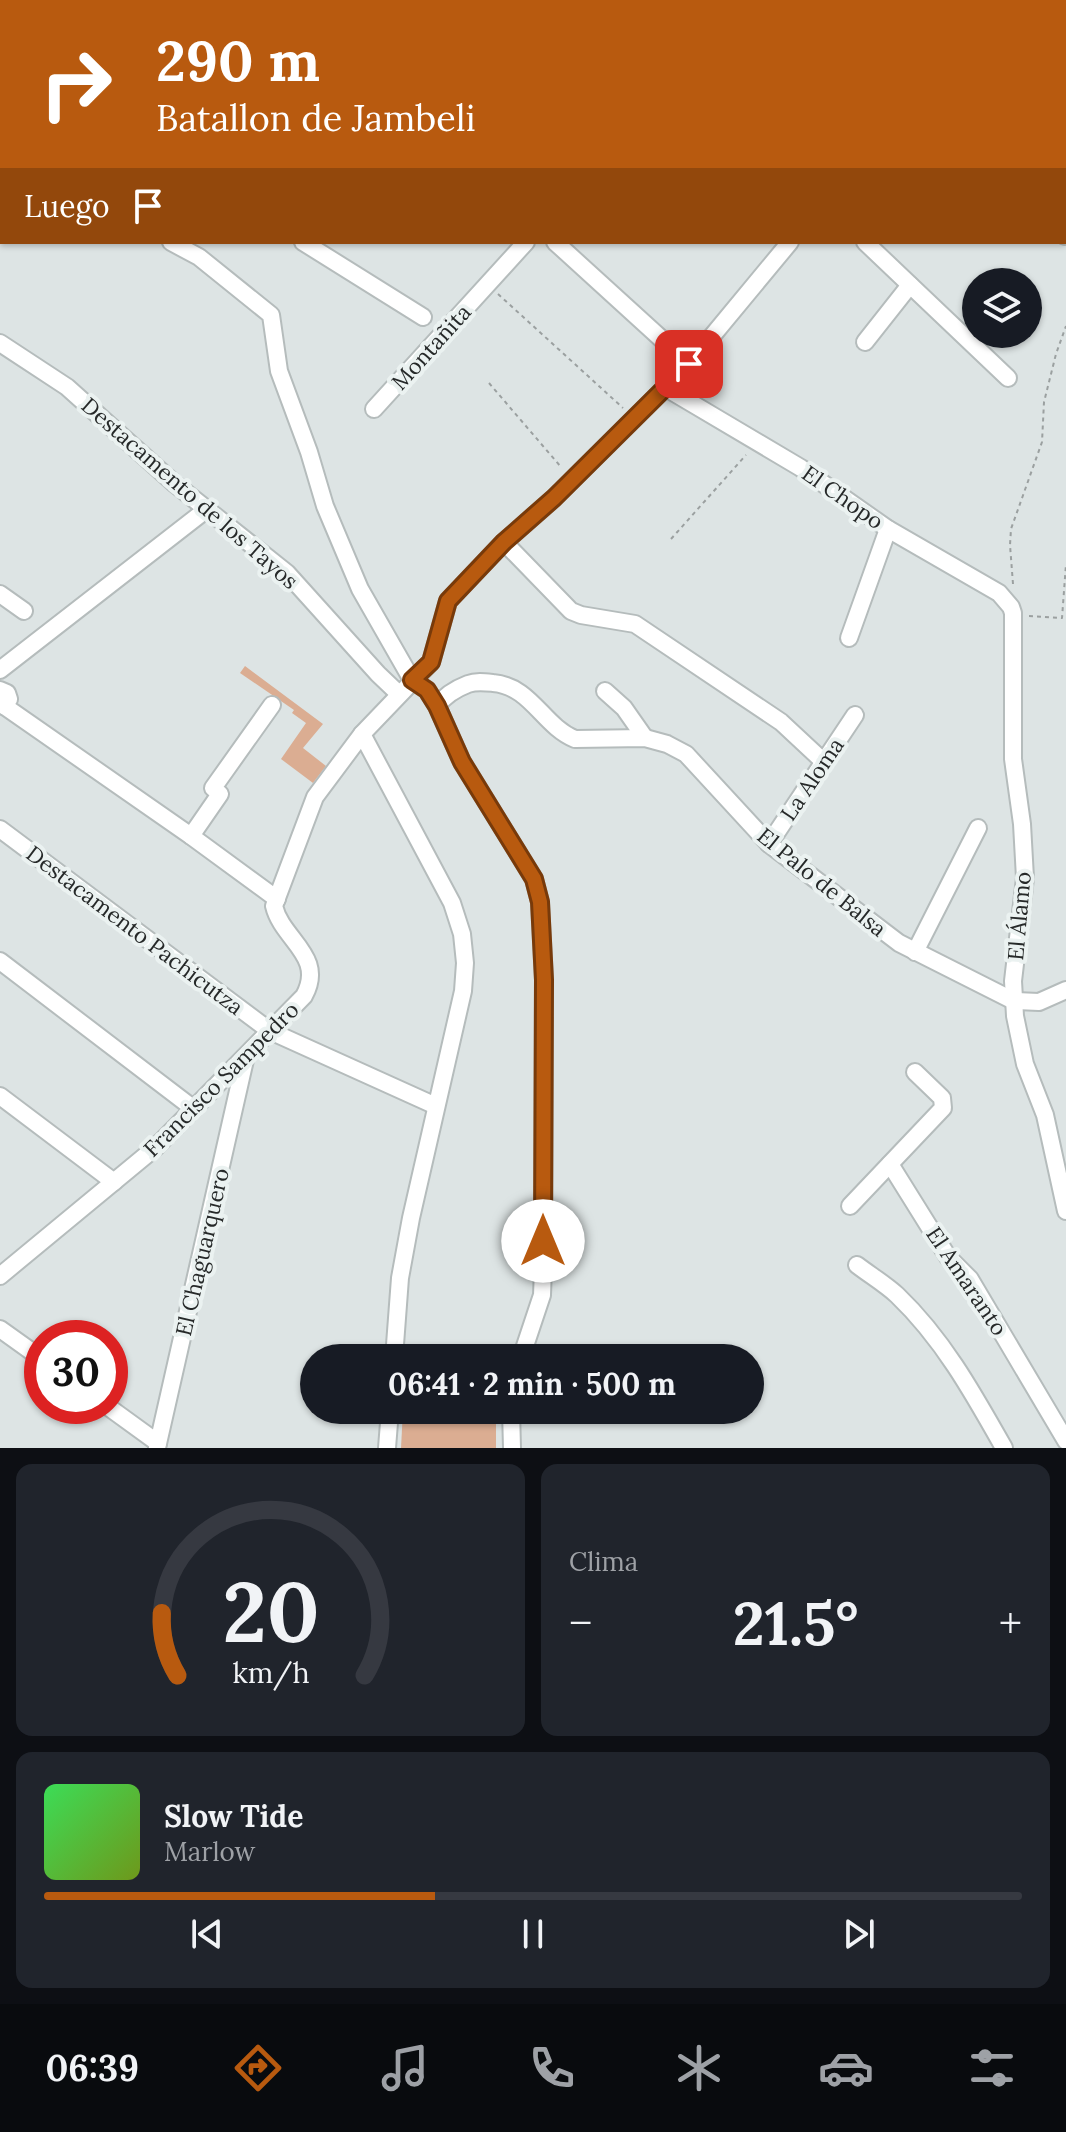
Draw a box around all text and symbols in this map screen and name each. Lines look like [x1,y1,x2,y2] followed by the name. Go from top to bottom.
[156,25,320,96] text: 290 m
[24,32,128,136] icon: right
[156,95,476,141] text: Batallon de Jambeli
[126,184,170,228] icon: arrive
[24,187,110,225] text: Luego
[962,268,1042,348] map controls
[962,268,1042,348] button: layers
[385,298,477,396] street label: Montañita
[655,330,723,398] pin
[667,342,711,386] icon: arrive
[76,391,304,595] street label: Destacamento de los Tayos
[797,459,889,535] street label: El Chopo
[774,732,850,826] street label: La Aloma
[752,821,892,943] street label: El Palo de Balsa
[21,839,249,1021] street label: Destacamento Pachicutza
[1001,870,1037,962] street label: El Álamo
[138,996,304,1162] street label: Francisco Sampedro
[169,1165,235,1339] street label: El Chaguarquero
[501,1199,585,1283] position arrow
[920,1221,1014,1341] street label: El Amaranto
[24,1320,128,1424] speed limit sign: 30
[388,1365,676,1403] text: 06:41 · 2 min · 500 m
[569,1545,638,1578] text: Clima
[222,1558,319,1665] text: 20
[733,1585,858,1661] text: 21.5°
[569,1595,592,1651] text: −
[999,1595,1022,1651] text: +
[232,1654,309,1691] text: km/h
[164,1797,303,1835] text: Slow Tide
[164,1835,255,1868] text: Marlow
[185,1912,229,1956] icon: previous
[511,1912,555,1956] icon: pause
[837,1912,881,1956] icon: next
[230,2040,286,2096] icon: directions
[377,2040,433,2096] icon: music
[524,2040,580,2096] icon: phone
[671,2040,727,2096] icon: climate
[818,2040,874,2096] icon: car
[964,2040,1020,2096] icon: filters
[45,2045,139,2091] text: 06:39

